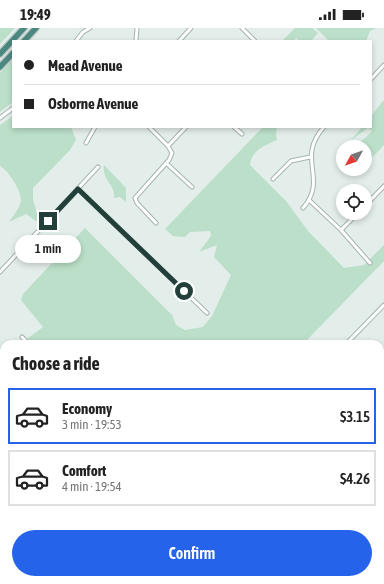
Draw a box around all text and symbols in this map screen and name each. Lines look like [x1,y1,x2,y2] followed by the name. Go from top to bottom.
[20,6,51,23] text: 19:49
[48,57,123,74] text: Mead Avenue
[48,95,138,112] text: Osborne Avenue
[336,140,372,176] north arrow
[336,140,372,220] map controls
[336,184,372,220] button: locate
[39,212,57,230] route end
[15,235,81,263] callout: 1 min
[35,241,61,256] text: 1 min
[175,282,193,300] route start
[12,353,100,374] text: Choose a ride
[14,398,50,434] icon: car
[62,400,112,417] text: Economy
[340,408,370,425] text: $3.15
[62,417,122,432] text: 3 min · 19:53
[14,460,50,496] icon: car
[62,462,106,479] text: Comfort
[340,470,370,487] text: $4.26
[62,479,122,494] text: 4 min · 19:54
[12,530,372,576] button: Confirm

